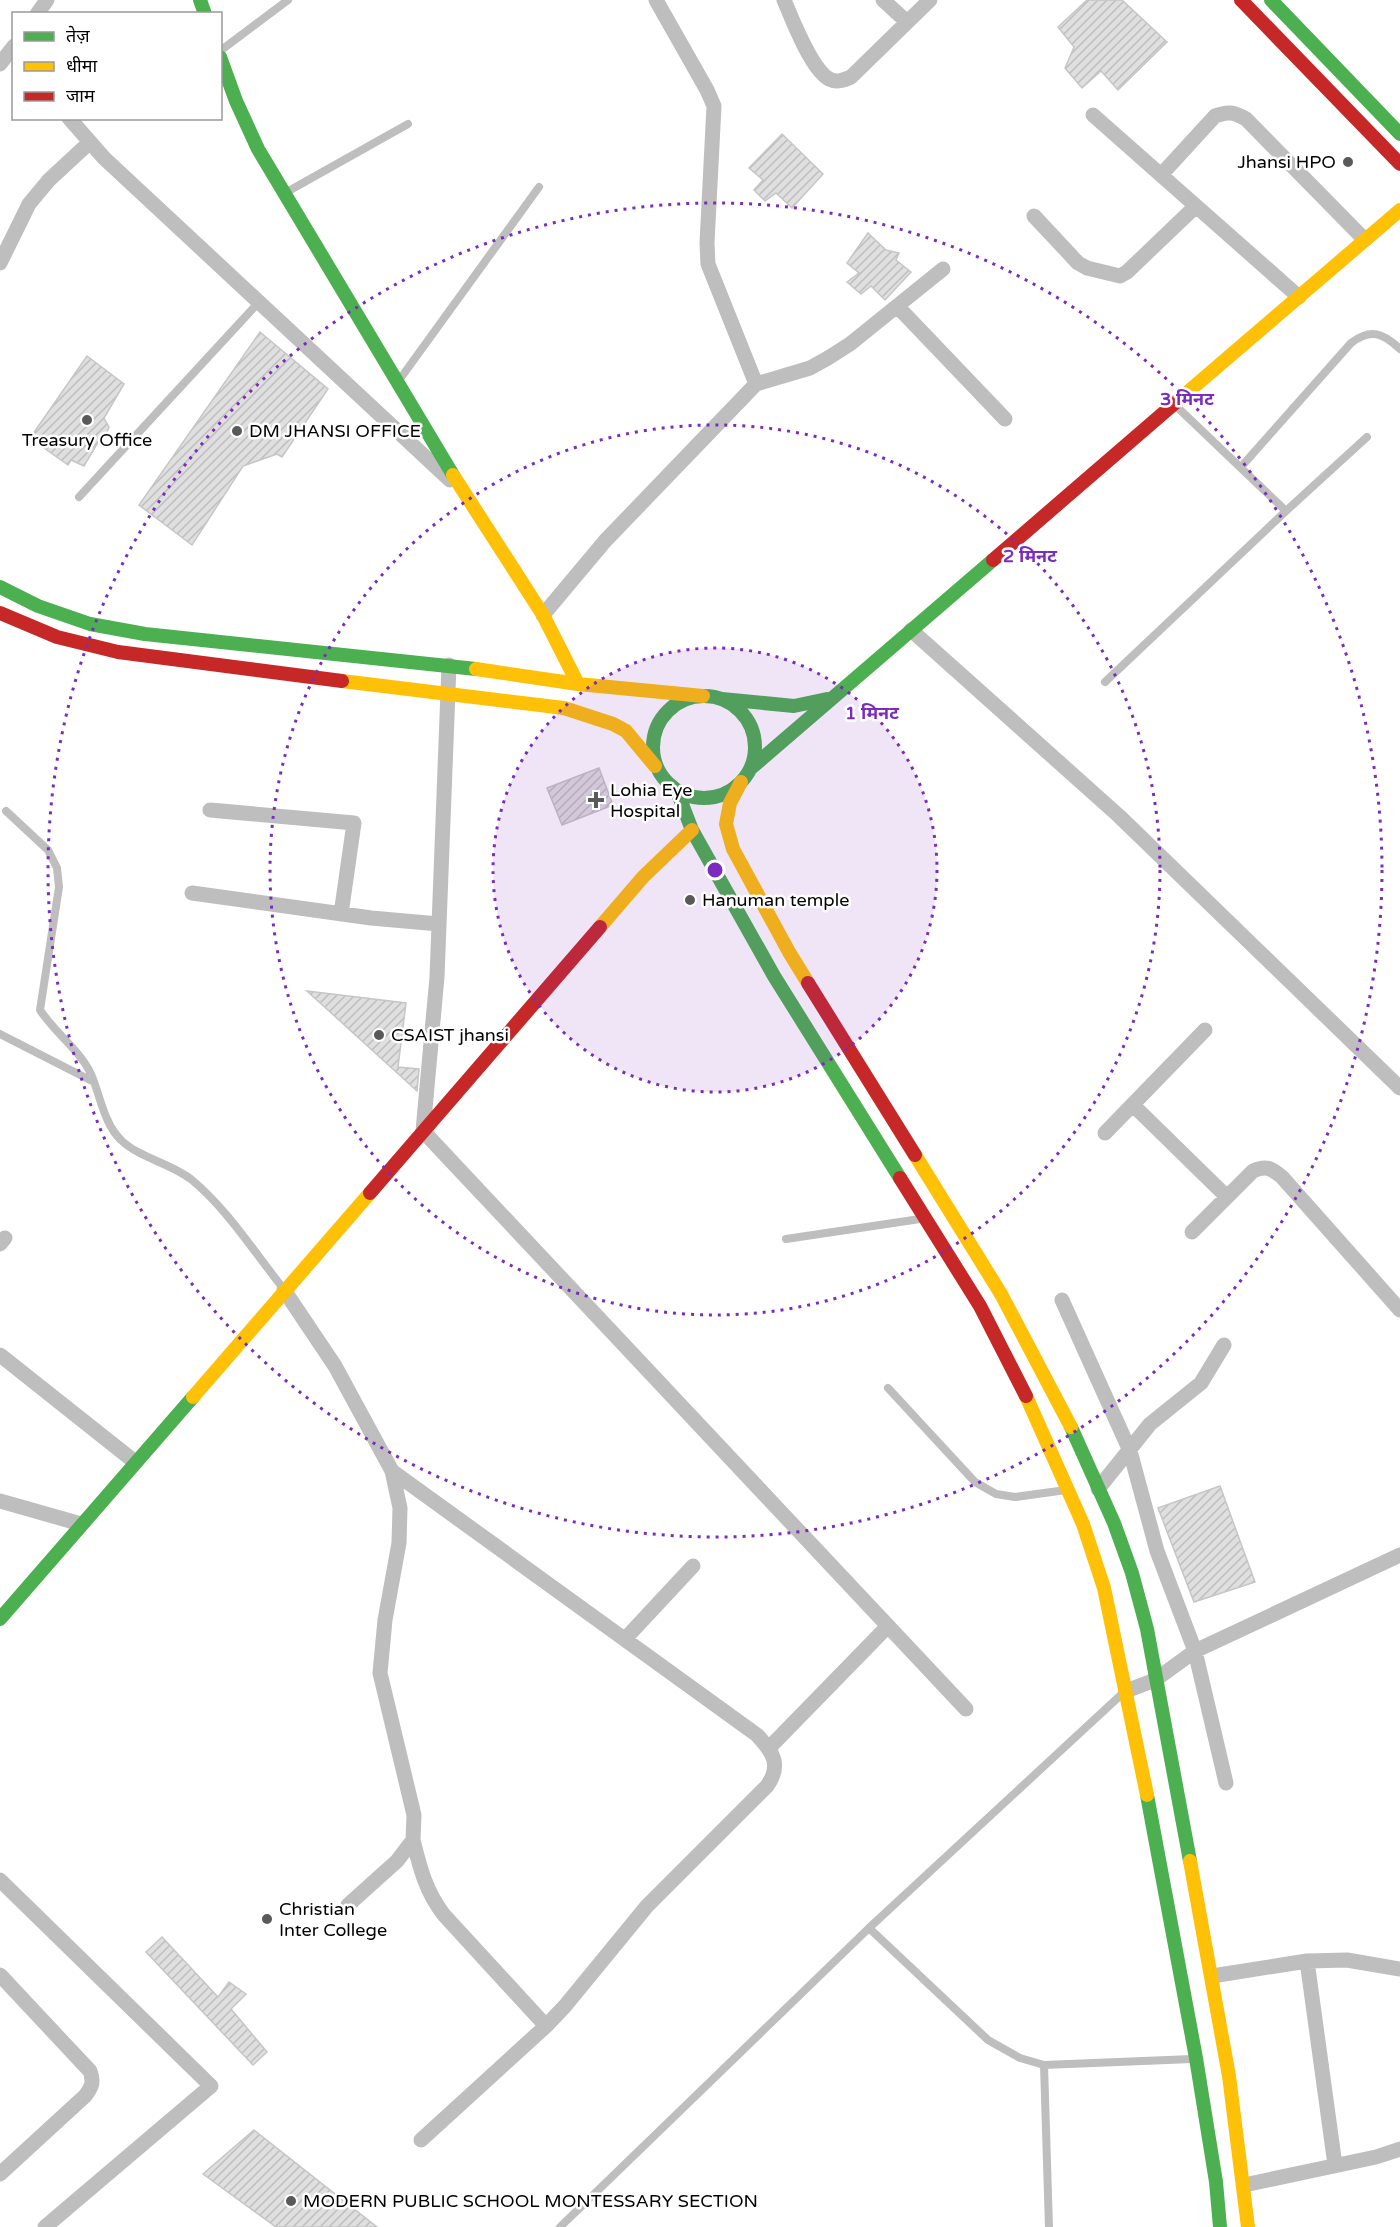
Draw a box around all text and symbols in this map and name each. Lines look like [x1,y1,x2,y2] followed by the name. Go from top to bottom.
[12,12,222,120] legend
[66,25,90,47] text: तेज़
[66,55,97,77] text: धीमा
[66,85,96,107] text: जाम
[1237,151,1336,173] place label: Jhansi HPO
[1341,155,1355,169] marker: Jhansi HPO
[1160,388,1214,410] text: 3 मिनट
[80,413,94,427] marker: Treasury Office
[249,420,421,442] place label: DM JHANSI OFFICE
[230,424,244,438] marker: DM JHANSI OFFICE
[22,429,152,451] place label: Treasury Office
[1003,545,1057,567] text: 2 मिनट
[845,702,899,724] text: 1 मिनट
[610,779,692,822] place label: Lohia Eye Hospital
[587,791,605,809] marker: Lohia Eye Hospital
[705,860,725,880] centre of rings
[702,889,849,911] place label: Hanuman temple
[683,893,697,907] marker: Hanuman temple
[391,1024,509,1046] place label: CSAIST jhansi
[372,1028,386,1042] marker: CSAIST jhansi
[279,1898,387,1941] place label: Christian Inter College
[260,1912,274,1926] marker: Christian Inter College
[303,2190,758,2212] place label: MODERN PUBLIC SCHOOL MONTESSARY SECTION
[284,2194,298,2208] marker: MODERN PUBLIC SCHOOL MONTESSARY SECTION

